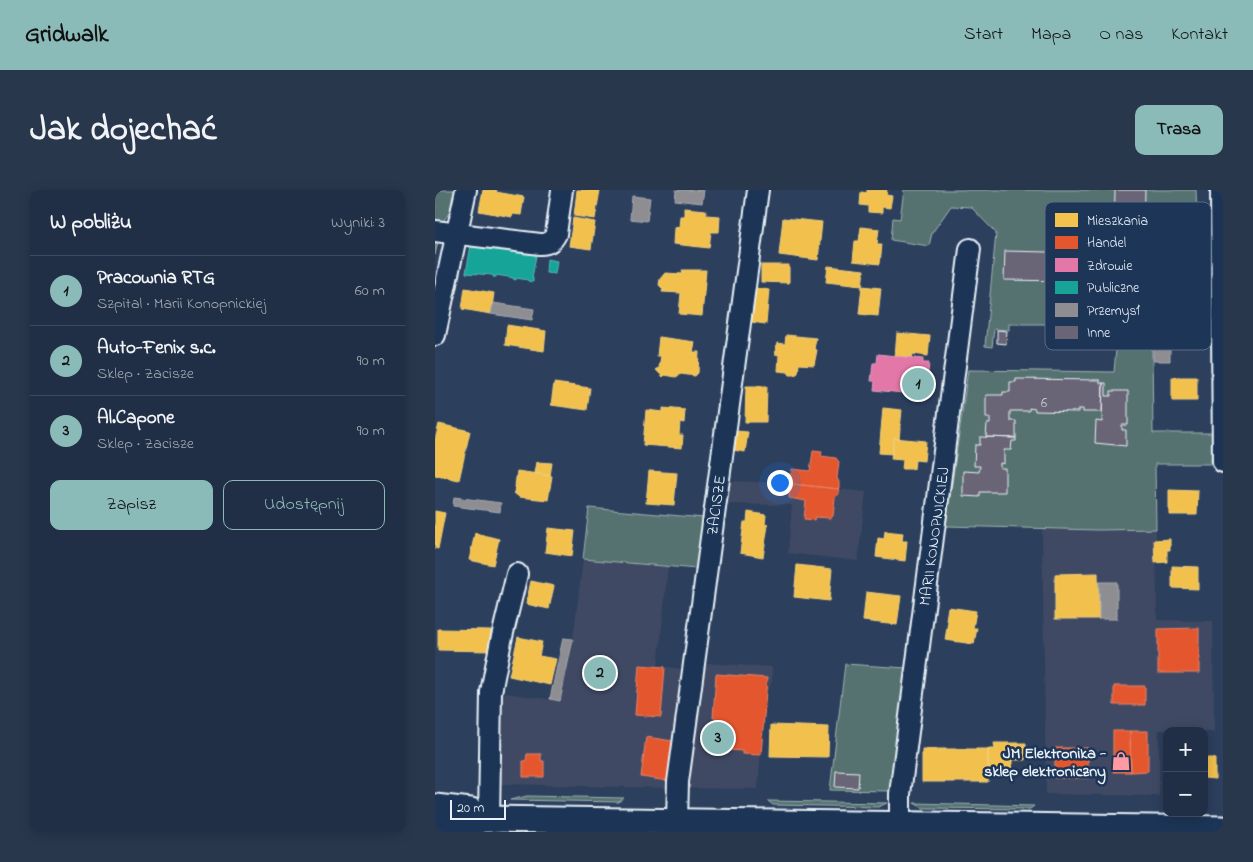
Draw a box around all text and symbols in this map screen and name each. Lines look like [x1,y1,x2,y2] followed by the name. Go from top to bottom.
[25,18,109,53] text: Gridwalk
[964,22,1003,48] text: Start
[1031,22,1071,48] text: Mapa
[1099,22,1143,48] text: O nas
[1171,22,1228,48] text: Kontakt
[30,105,217,156] text: Jak dojechać
[1135,105,1223,155] button: Trasa
[1045,202,1211,350] legend
[50,208,132,238] text: W pobliżu
[331,211,385,235] text: Wyniki: 3
[1087,211,1148,232] text: Mieszkania
[1087,233,1126,254] text: Handel
[1087,256,1133,277] text: Zdrowie
[97,265,215,292] text: Pracownia RTG
[1087,278,1140,299] text: Publiczne
[63,279,69,303] text: 1
[355,279,385,303] text: 60 m
[97,292,266,316] text: Szpital · Marii Konopnickiej
[1087,301,1141,323] text: Przemysł
[1087,323,1111,344] text: Inne
[97,335,216,362] text: Auto-Fenix s.c.
[62,349,70,373] text: 2
[357,349,385,373] text: 90 m
[97,362,194,386] text: Sklep · Zacisze
[902,365,934,403] pin: 1
[1041,393,1047,414] house number: 6
[97,405,175,432] text: Al.Capone
[63,419,69,443] text: 3
[357,419,385,443] text: 90 m
[97,432,194,456] text: Sklep · Zacisze
[913,465,957,607] street label: MARII KONOPNICKIEJ
[767,470,793,496] your location
[701,474,733,537] street label: ZACISZE
[50,480,213,530] button: Zapisz
[223,480,385,530] button: Udostępnij
[584,654,616,692] pin: 2
[702,719,734,757] pin: 3
[1163,727,1208,817] map controls
[1163,727,1208,772] button: +
[984,742,1106,785] place label: JM Elektronika - sklep elektroniczny
[1110,750,1132,772] shop icon: JM Elektronika - sklep elektroniczny
[1163,772,1208,817] button: −
[450,797,506,820] scale bar
[457,798,484,819] text: 20 m

